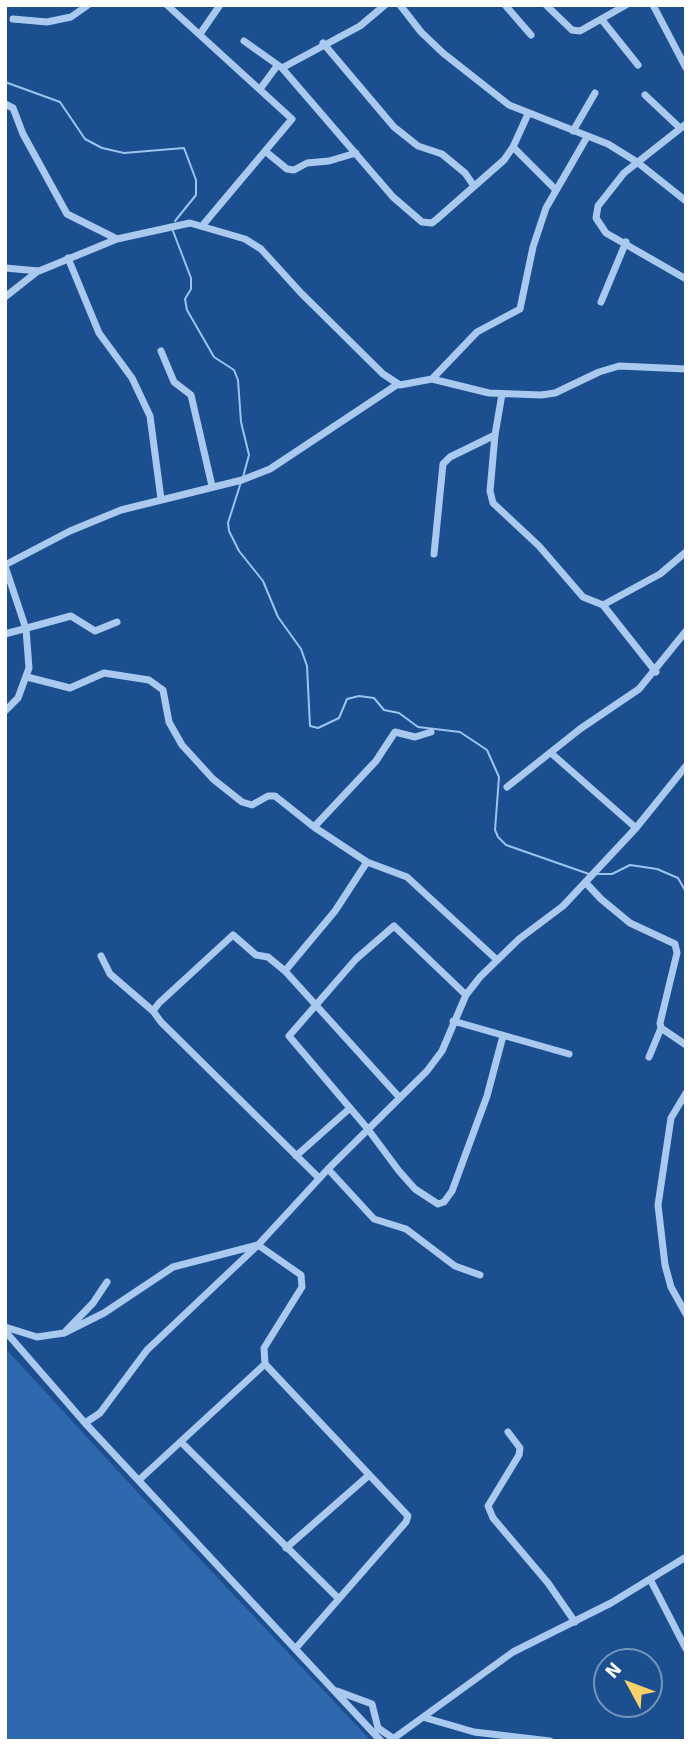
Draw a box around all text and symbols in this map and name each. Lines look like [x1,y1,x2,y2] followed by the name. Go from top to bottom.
[593,1648,663,1718] north arrow
[600,1658,627,1683] text: N

